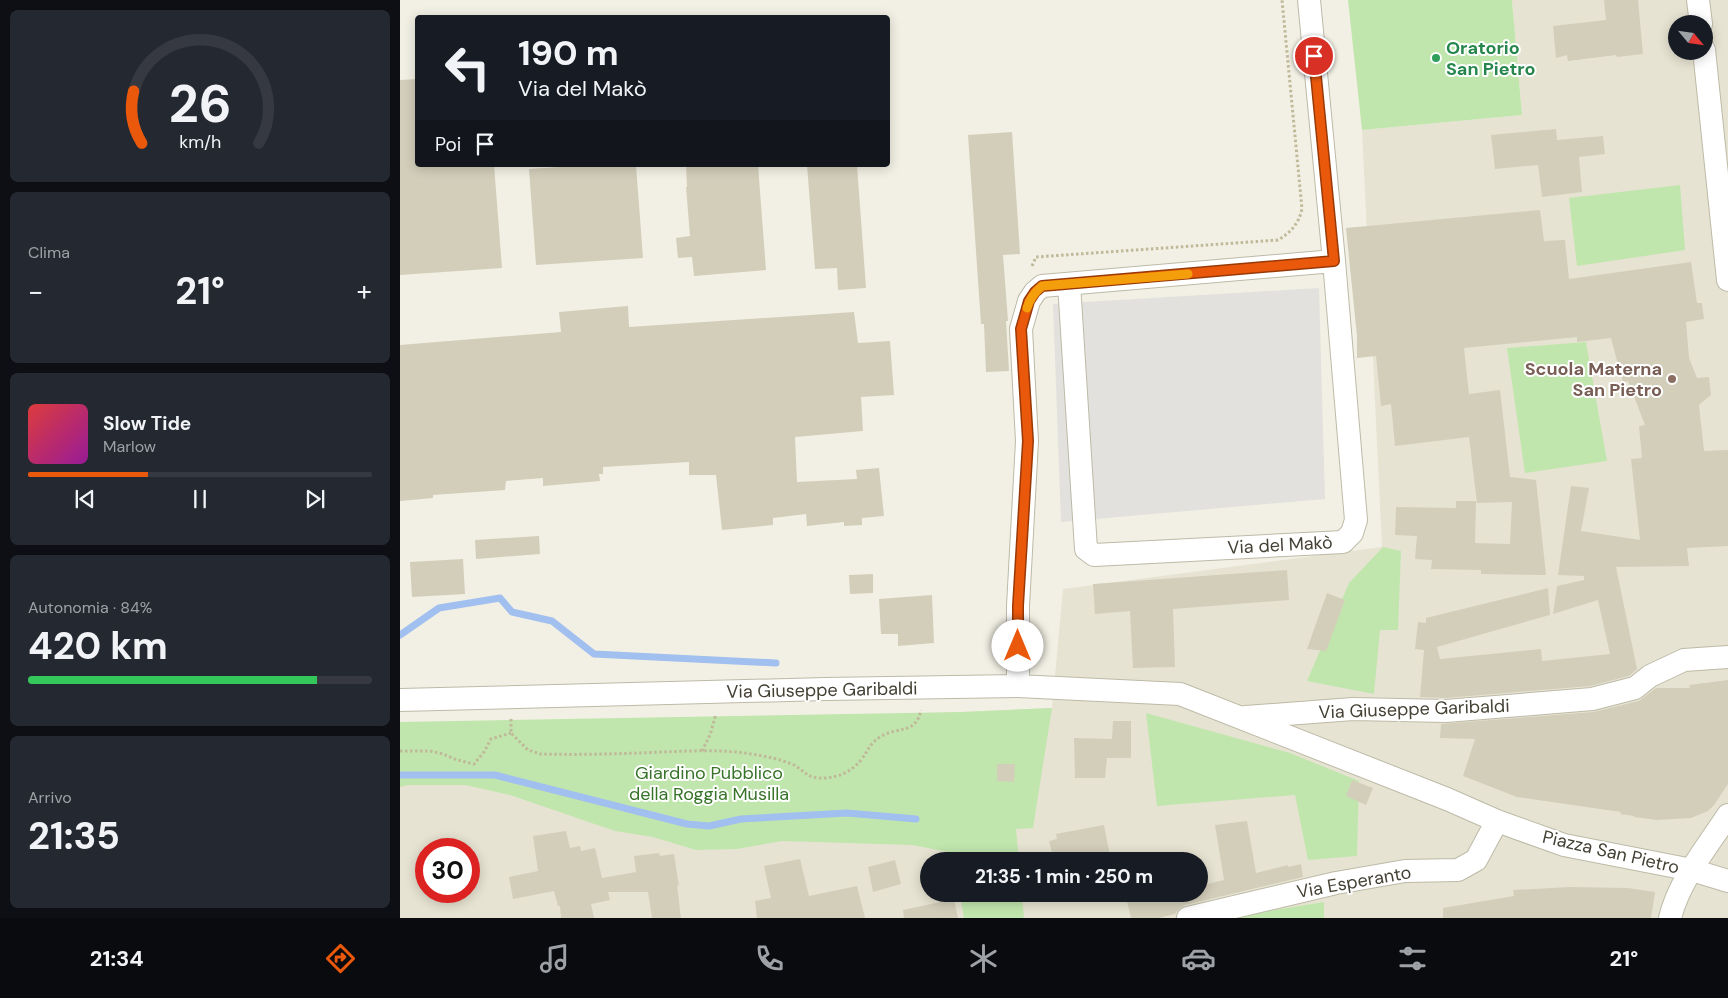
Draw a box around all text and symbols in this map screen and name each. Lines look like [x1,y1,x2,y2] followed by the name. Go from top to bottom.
[1668,15,1712,60] north arrow
[1668,15,1713,60] map controls
[518,30,619,76] text: 190 m
[435,35,500,100] icon: left
[1293,35,1335,77] pin
[1446,36,1535,81] place label: Oratorio San Pietro
[1300,42,1328,70] icon: arrive
[1430,52,1442,64] marker: Oratorio San Pietro
[169,70,231,138] text: 26
[518,74,647,103] text: Via del Makò
[179,130,221,154] text: km/h
[471,130,499,158] icon: arrive
[435,132,461,157] text: Poi
[28,242,70,263] text: Clima
[175,266,225,316] text: 21°
[28,273,43,310] text: −
[357,273,372,310] text: +
[1525,357,1662,402] place label: Scuola Materna San Pietro
[1666,373,1678,385] marker: Scuola Materna San Pietro
[103,411,191,436] text: Slow Tide
[103,436,156,457] text: Marlow
[71,485,99,513] icon: previous
[186,485,214,513] icon: pause
[301,485,329,513] icon: next
[1227,530,1333,560] street label: Via del Makò
[28,597,152,618] text: Autonomia · 84%
[991,619,1043,671] position arrow
[28,621,168,671] text: 420 km
[726,676,918,704] street label: Via Giuseppe Garibaldi
[1318,694,1510,724] street label: Via Giuseppe Garibaldi
[629,761,789,806] park label: Giardino Pubblico della Roggia Musilla
[28,787,72,808] text: Arrivo
[28,811,120,861] text: 21:35
[1540,825,1682,879] street label: Piazza San Pietro
[415,838,480,903] speed limit sign: 30
[1295,860,1413,904] street label: Via Esperanto
[975,864,1153,889] text: 21:35 · 1 min · 250 m
[323,941,358,976] icon: directions
[537,941,572,976] icon: music
[752,941,787,976] icon: phone
[966,941,1001,976] icon: climate
[1181,941,1216,976] icon: car
[1395,941,1430,976] icon: filters
[90,944,144,973] text: 21:34
[1610,944,1638,973] text: 21°

